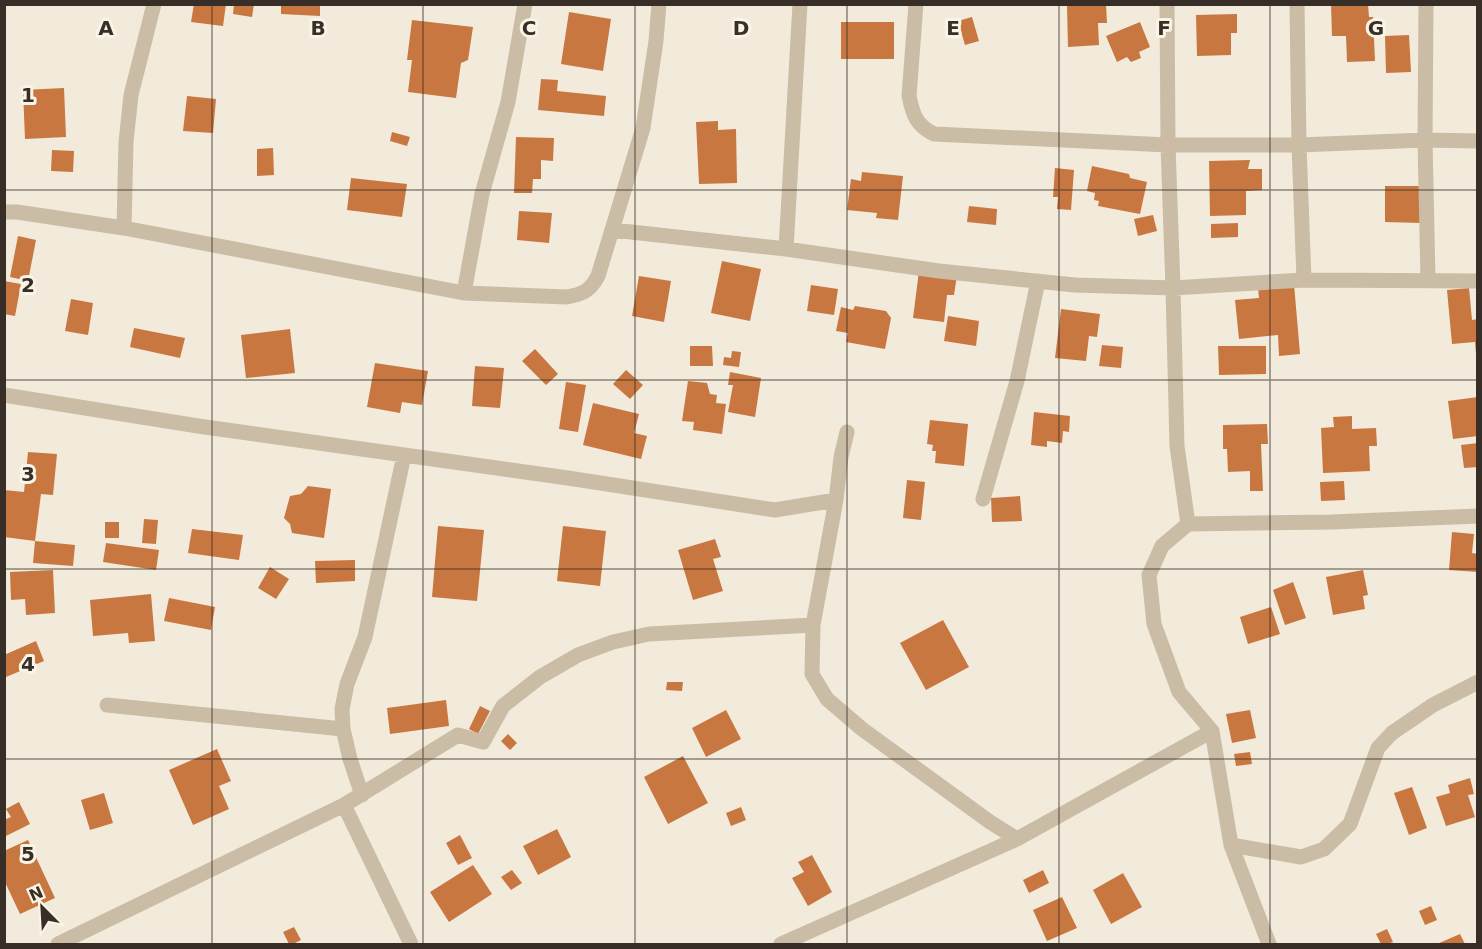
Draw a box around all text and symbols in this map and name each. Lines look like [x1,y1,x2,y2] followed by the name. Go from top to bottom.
[98,16,114,40] text: A
[310,16,326,40] text: B
[522,16,536,40] text: C
[733,16,749,40] text: D
[946,16,960,40] text: E
[1157,16,1171,40] text: F
[1368,16,1384,40] text: G
[21,83,35,107] text: 1
[21,273,35,297] text: 2
[21,462,35,486] text: 3
[21,652,35,676] text: 4
[21,842,35,866] text: 5
[12,877,72,937] north arrow
[26,882,46,905] text: N

